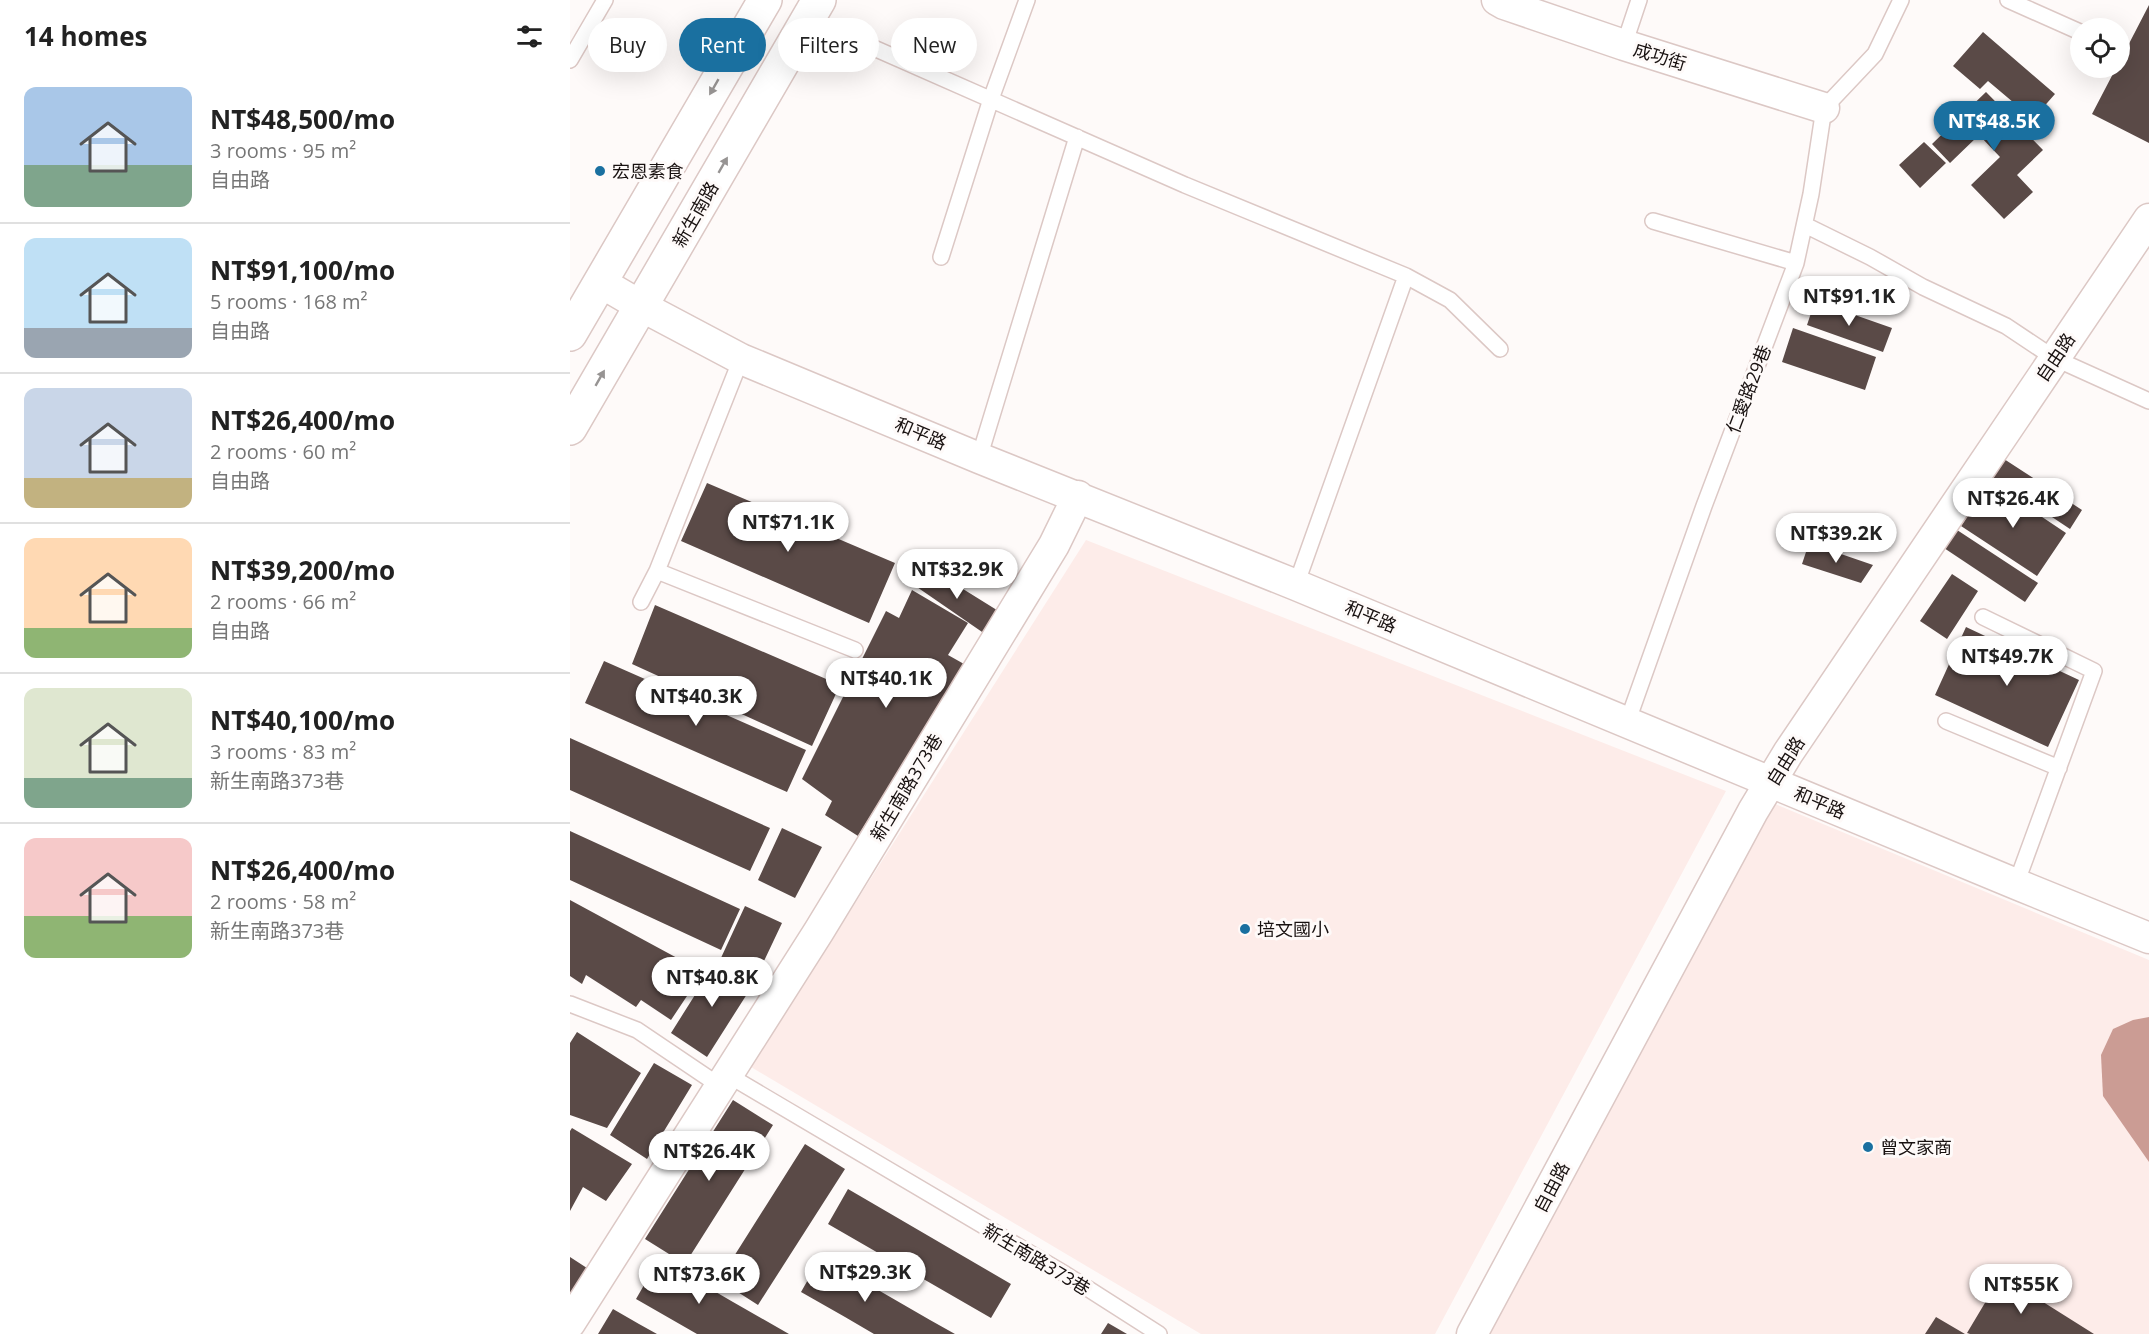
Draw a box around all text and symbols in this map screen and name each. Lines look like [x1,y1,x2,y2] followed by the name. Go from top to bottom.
[24,18,148,54] text: 14 homes
[588,18,667,72] chip: Buy
[679,18,766,72] chip: Rent
[778,18,879,72] chip: Filters
[891,18,977,72] chip: New
[2070,18,2130,78] map controls
[2070,18,2130,78] button: locate
[513,20,546,53] icon: filters
[1631,37,1689,75] street label: 成功街
[708,79,719,95] one-way arrow
[210,101,395,137] text: NT$48,500/mo
[1932,101,2056,152] pin: NT$48.5K
[1948,107,2040,134] text: NT$48.5K
[72,111,144,183] icon: home
[210,137,356,164] text: 3 rooms · 95 m²
[718,157,729,173] one-way arrow
[612,159,684,183] place label: 宏恩素食
[593,164,607,178] marker: 宏恩素食
[210,166,270,193] text: 自由路
[667,177,723,251] street label: 新生南路
[210,252,395,288] text: NT$91,100/mo
[72,262,144,334] icon: home
[1787,276,1911,327] pin: NT$91.1K
[1803,282,1895,309] text: NT$91.1K
[210,288,368,315] text: 5 rooms · 168 m²
[210,317,270,344] text: 自由路
[2030,328,2080,386] street label: 自由路
[1720,341,1776,437] street label: 仁愛路29巷
[594,370,605,386] one-way arrow
[210,402,395,438] text: NT$26,400/mo
[891,411,951,455] street label: 和平路
[72,412,144,484] icon: home
[210,438,356,465] text: 2 rooms · 60 m²
[210,467,270,494] text: 自由路
[1951,478,2075,529] pin: NT$26.4K
[1967,484,2059,511] text: NT$26.4K
[726,502,850,553] pin: NT$71.1K
[742,508,834,535] text: NT$71.1K
[1774,513,1898,564] pin: NT$39.2K
[1790,519,1882,546] text: NT$39.2K
[895,549,1019,600] pin: NT$32.9K
[210,552,395,588] text: NT$39,200/mo
[911,555,1003,582] text: NT$32.9K
[72,562,144,634] icon: home
[210,588,356,615] text: 2 rooms · 66 m²
[1341,594,1401,638] street label: 和平路
[210,617,270,644] text: 自由路
[1945,636,2069,687] pin: NT$49.7K
[1961,642,2053,669] text: NT$49.7K
[824,658,948,709] pin: NT$40.1K
[840,664,932,691] text: NT$40.1K
[634,676,758,727] pin: NT$40.3K
[650,682,742,709] text: NT$40.3K
[210,702,395,738] text: NT$40,100/mo
[72,712,144,784] icon: home
[865,729,947,845] street label: 新生南路373巷
[1761,732,1809,790] street label: 自由路
[210,738,356,765] text: 3 rooms · 83 m²
[210,767,344,794] text: 新生南路373巷
[1790,780,1850,824] street label: 和平路
[210,852,395,888] text: NT$26,400/mo
[72,862,144,934] icon: home
[210,888,356,915] text: 2 rooms · 58 m²
[210,917,344,944] text: 新生南路373巷
[1257,917,1329,941] place label: 培文國小
[1238,922,1252,936] marker: 培文國小
[650,957,774,1008] pin: NT$40.8K
[666,963,758,990] text: NT$40.8K
[647,1131,771,1182] pin: NT$26.4K
[1880,1135,1952,1159] place label: 曾文家商
[663,1137,755,1164] text: NT$26.4K
[1861,1140,1875,1154] marker: 曾文家商
[1528,1158,1574,1216] street label: 自由路
[979,1218,1095,1300] street label: 新生南路373巷
[803,1252,927,1303] pin: NT$29.3K
[637,1254,761,1305] pin: NT$73.6K
[819,1258,911,1285] text: NT$29.3K
[653,1260,745,1287] text: NT$73.6K
[1972,1264,2070,1315] pin: NT$55K
[1983,1270,2059,1297] text: NT$55K

